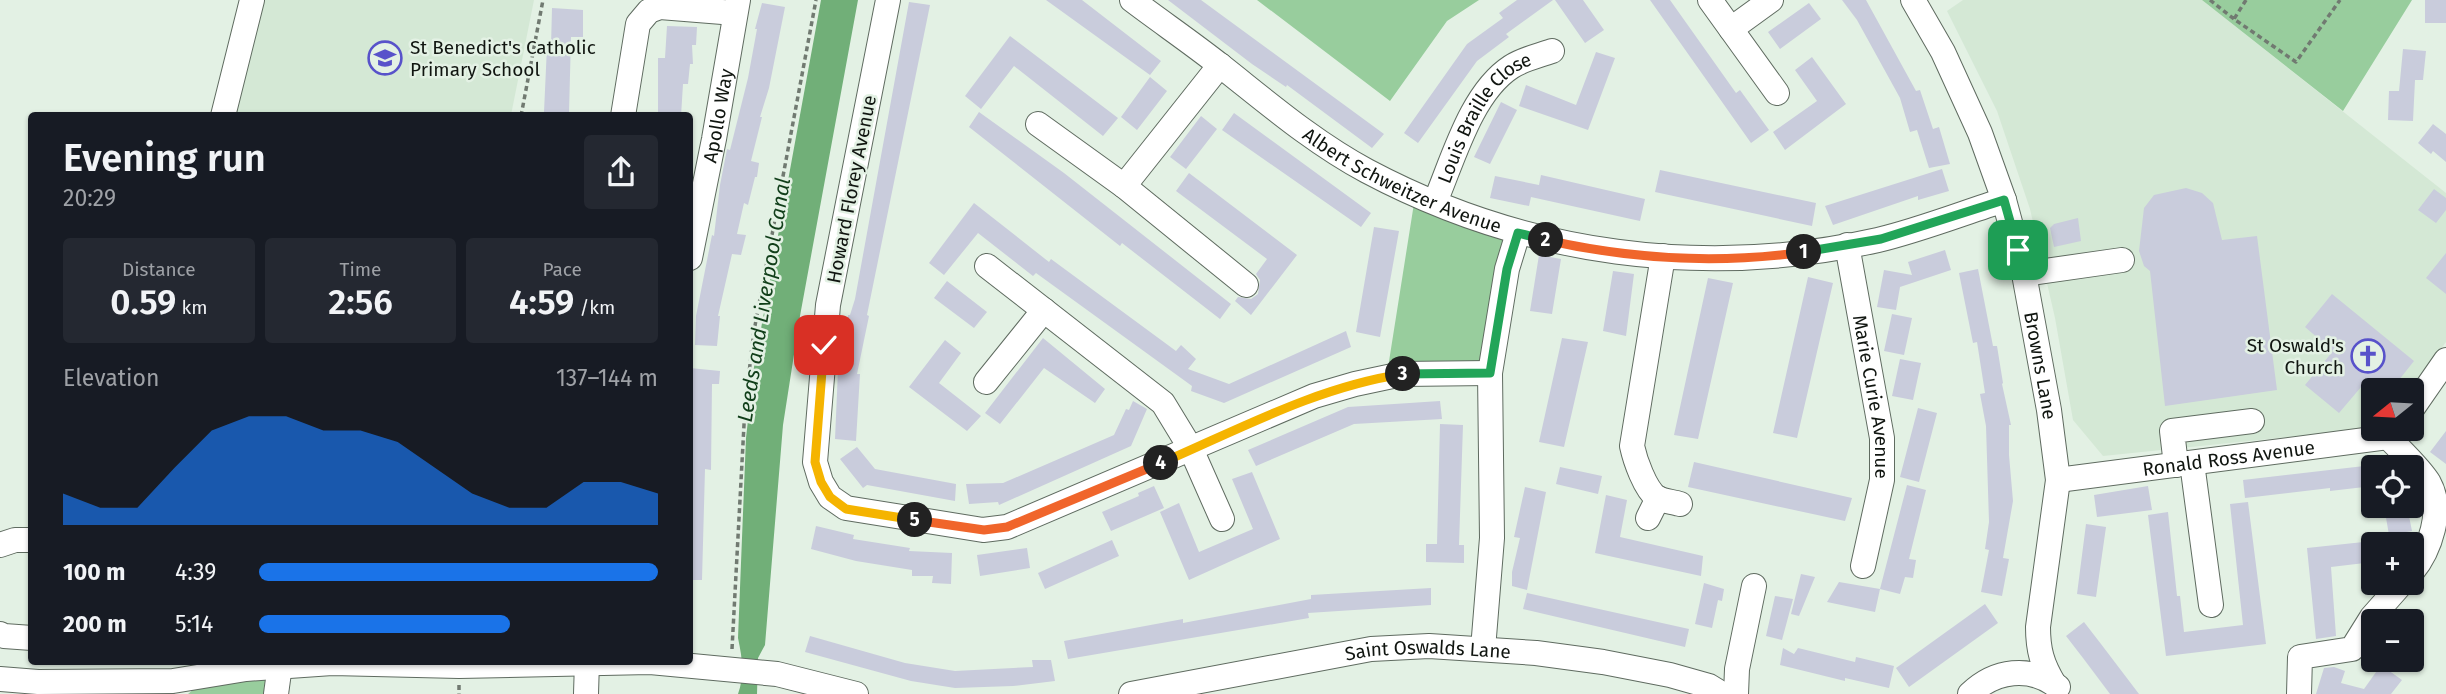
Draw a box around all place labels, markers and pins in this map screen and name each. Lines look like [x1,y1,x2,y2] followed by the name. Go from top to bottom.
[410,36,596,81] place label: St Benedict's Catholic Primary School
[366,39,404,77] school or university icon: St Benedict's Catholic Primary School
[1988,220,2048,280] pin
[1528,222,1564,258] pin: 2
[1786,234,1822,270] pin: 1
[794,315,854,375] pin
[2247,334,2344,379] place label: St Oswald's Church
[2349,337,2387,375] church icon: St Oswald's Church
[1386,356,1420,392] pin: 3
[1144,446,1178,480] pin: 4
[898,503,932,538] pin: 5

